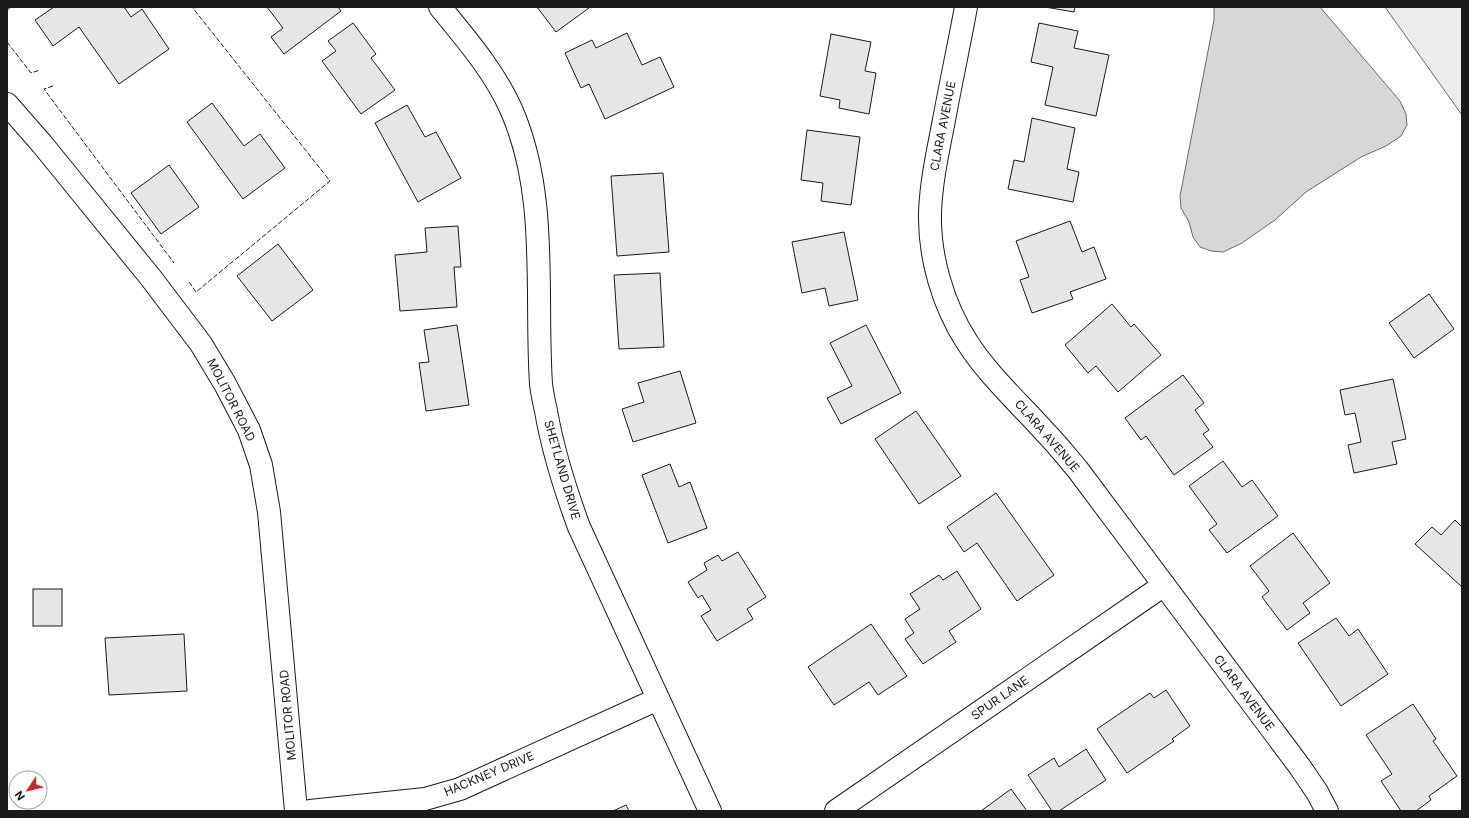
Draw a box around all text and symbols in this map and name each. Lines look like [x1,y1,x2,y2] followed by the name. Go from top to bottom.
[926,80,959,172] street label: CLARA AVENUE
[204,356,259,444] street label: MOLITOR ROAD
[1012,396,1083,475] street label: CLARA AVENUE
[541,418,584,521] street label: SHETLAND DRIVE
[1211,652,1278,734] street label: CLARA AVENUE
[276,669,299,761] street label: MOLITOR ROAD
[968,672,1031,723] street label: SPUR LANE
[441,748,536,799] street label: HACKNEY DRIVE
[8,770,48,810] north arrow
[12,788,28,803] text: N

